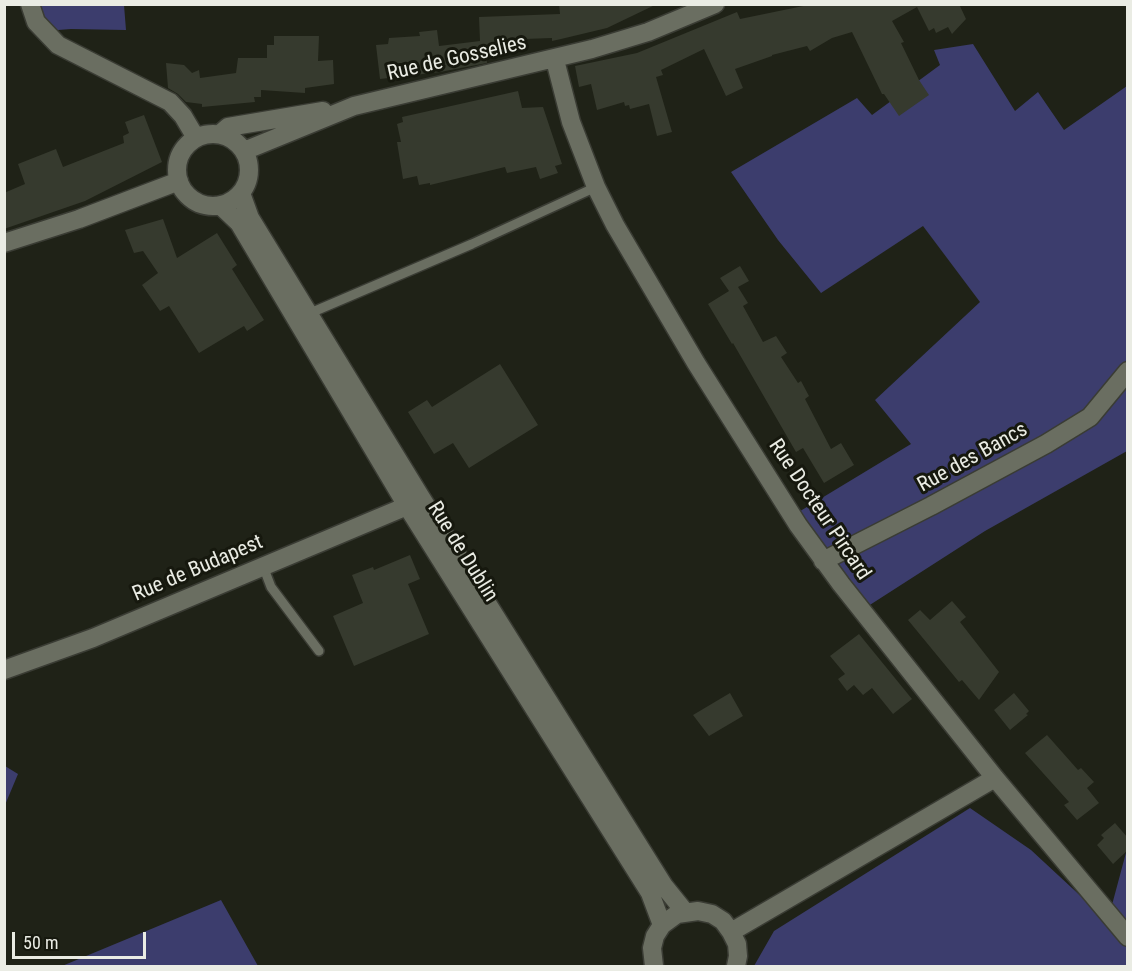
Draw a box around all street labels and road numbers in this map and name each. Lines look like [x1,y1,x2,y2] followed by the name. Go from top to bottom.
[385,31,529,87] street label: Rue de Gosselies
[914,418,1032,498] street label: Rue des Bancs
[763,435,875,585] street label: Rue Docteur Pircard
[421,497,503,607] street label: Rue de Dublin
[129,530,267,608] street label: Rue de Budapest

